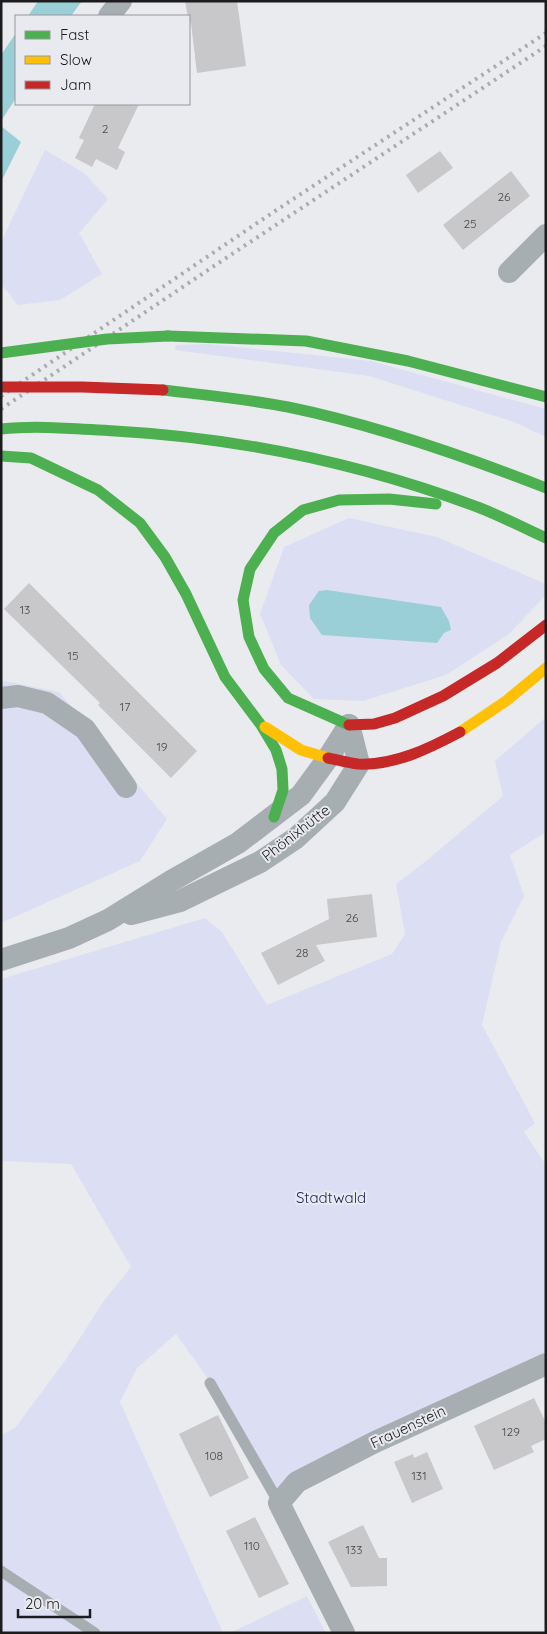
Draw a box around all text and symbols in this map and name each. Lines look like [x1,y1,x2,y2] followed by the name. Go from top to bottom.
[15,15,190,105] legend
[60,25,89,44] text: Fast
[60,50,92,69] text: Slow
[60,75,91,94] text: Jam
[102,121,109,136] house number: 2
[497,189,511,204] house number: 26
[463,216,477,231] house number: 25
[20,602,30,617] house number: 13
[68,648,78,663] house number: 15
[120,699,130,714] house number: 17
[156,739,168,754] house number: 19
[258,800,334,865] street label: Phönixhütte
[345,910,359,925] house number: 26
[295,945,309,960] house number: 28
[296,1188,366,1207] park label: Stadtwald
[367,1401,449,1452] street label: Frauenstein
[502,1424,520,1439] house number: 129
[205,1448,223,1463] house number: 108
[411,1468,427,1483] house number: 131
[244,1538,260,1553] house number: 110
[345,1542,363,1557] house number: 133
[18,1586,90,1618] scale bar
[25,1594,60,1613] text: 20 m

